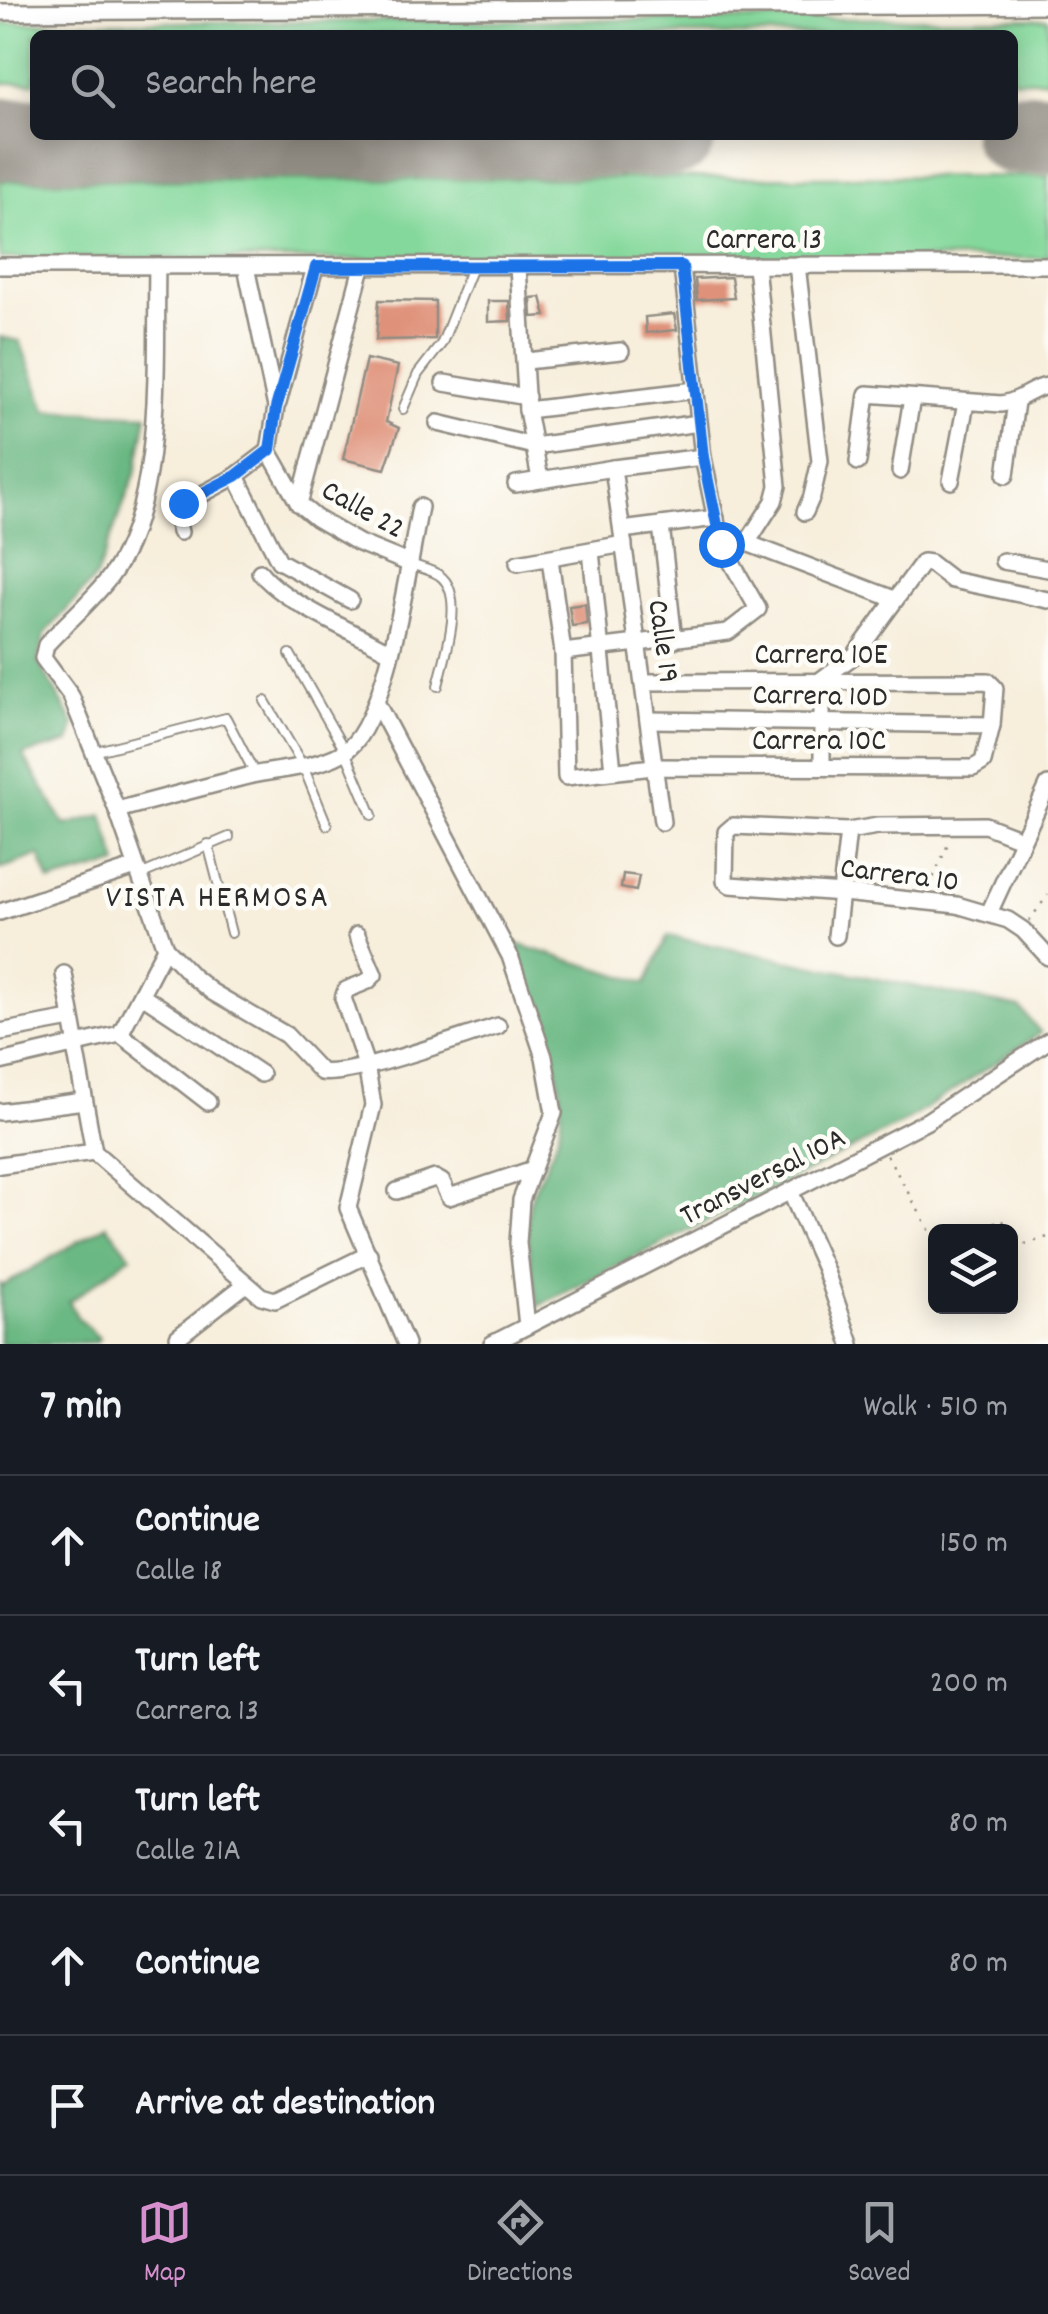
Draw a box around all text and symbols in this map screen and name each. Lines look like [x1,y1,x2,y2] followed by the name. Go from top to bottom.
[30,30,1018,140] search box
[65,58,120,113] icon: search
[145,58,317,113] text: Search here
[706,221,822,264] street label: Carrera 13
[312,471,411,552] street label: Calle 22
[161,481,207,527] route end
[699,522,745,568] route start
[633,597,688,686] street label: Calle 19
[755,636,888,679] street label: Carrera 10E
[752,676,888,721] street label: Carrera 10D
[752,722,886,765] street label: Carrera 10C
[838,849,961,906] street label: Carrera 10
[106,877,330,923] district label: VISTA HERMOSA
[674,1119,854,1239] street label: Transversal 10A
[928,1224,1018,1314] map controls
[928,1224,1018,1314] button: layers
[40,1379,122,1439] text: 7 min
[863,1386,1008,1432] text: Walk · 510 m
[135,1495,260,1550] text: Continue
[40,1518,95,1573] icon: ahead
[939,1522,1008,1568] text: 150 m
[135,1550,222,1596] text: Calle 18
[135,1635,260,1690] text: Turn left
[40,1658,95,1713] icon: left
[930,1662,1008,1708] text: 200 m
[135,1690,259,1736] text: Carrera 13
[135,1775,260,1830] text: Turn left
[40,1798,95,1853] icon: left
[948,1802,1008,1848] text: 80 m
[135,1830,241,1876] text: Calle 21A
[40,1938,95,1993] icon: ahead
[135,1938,260,1993] text: Continue
[948,1942,1008,1988] text: 80 m
[40,2078,95,2133] icon: arrive
[135,2078,435,2133] text: Arrive at destination
[137,2195,192,2295] tab: Map
[467,2195,573,2295] tab: Directions
[848,2195,911,2295] tab: Saved

